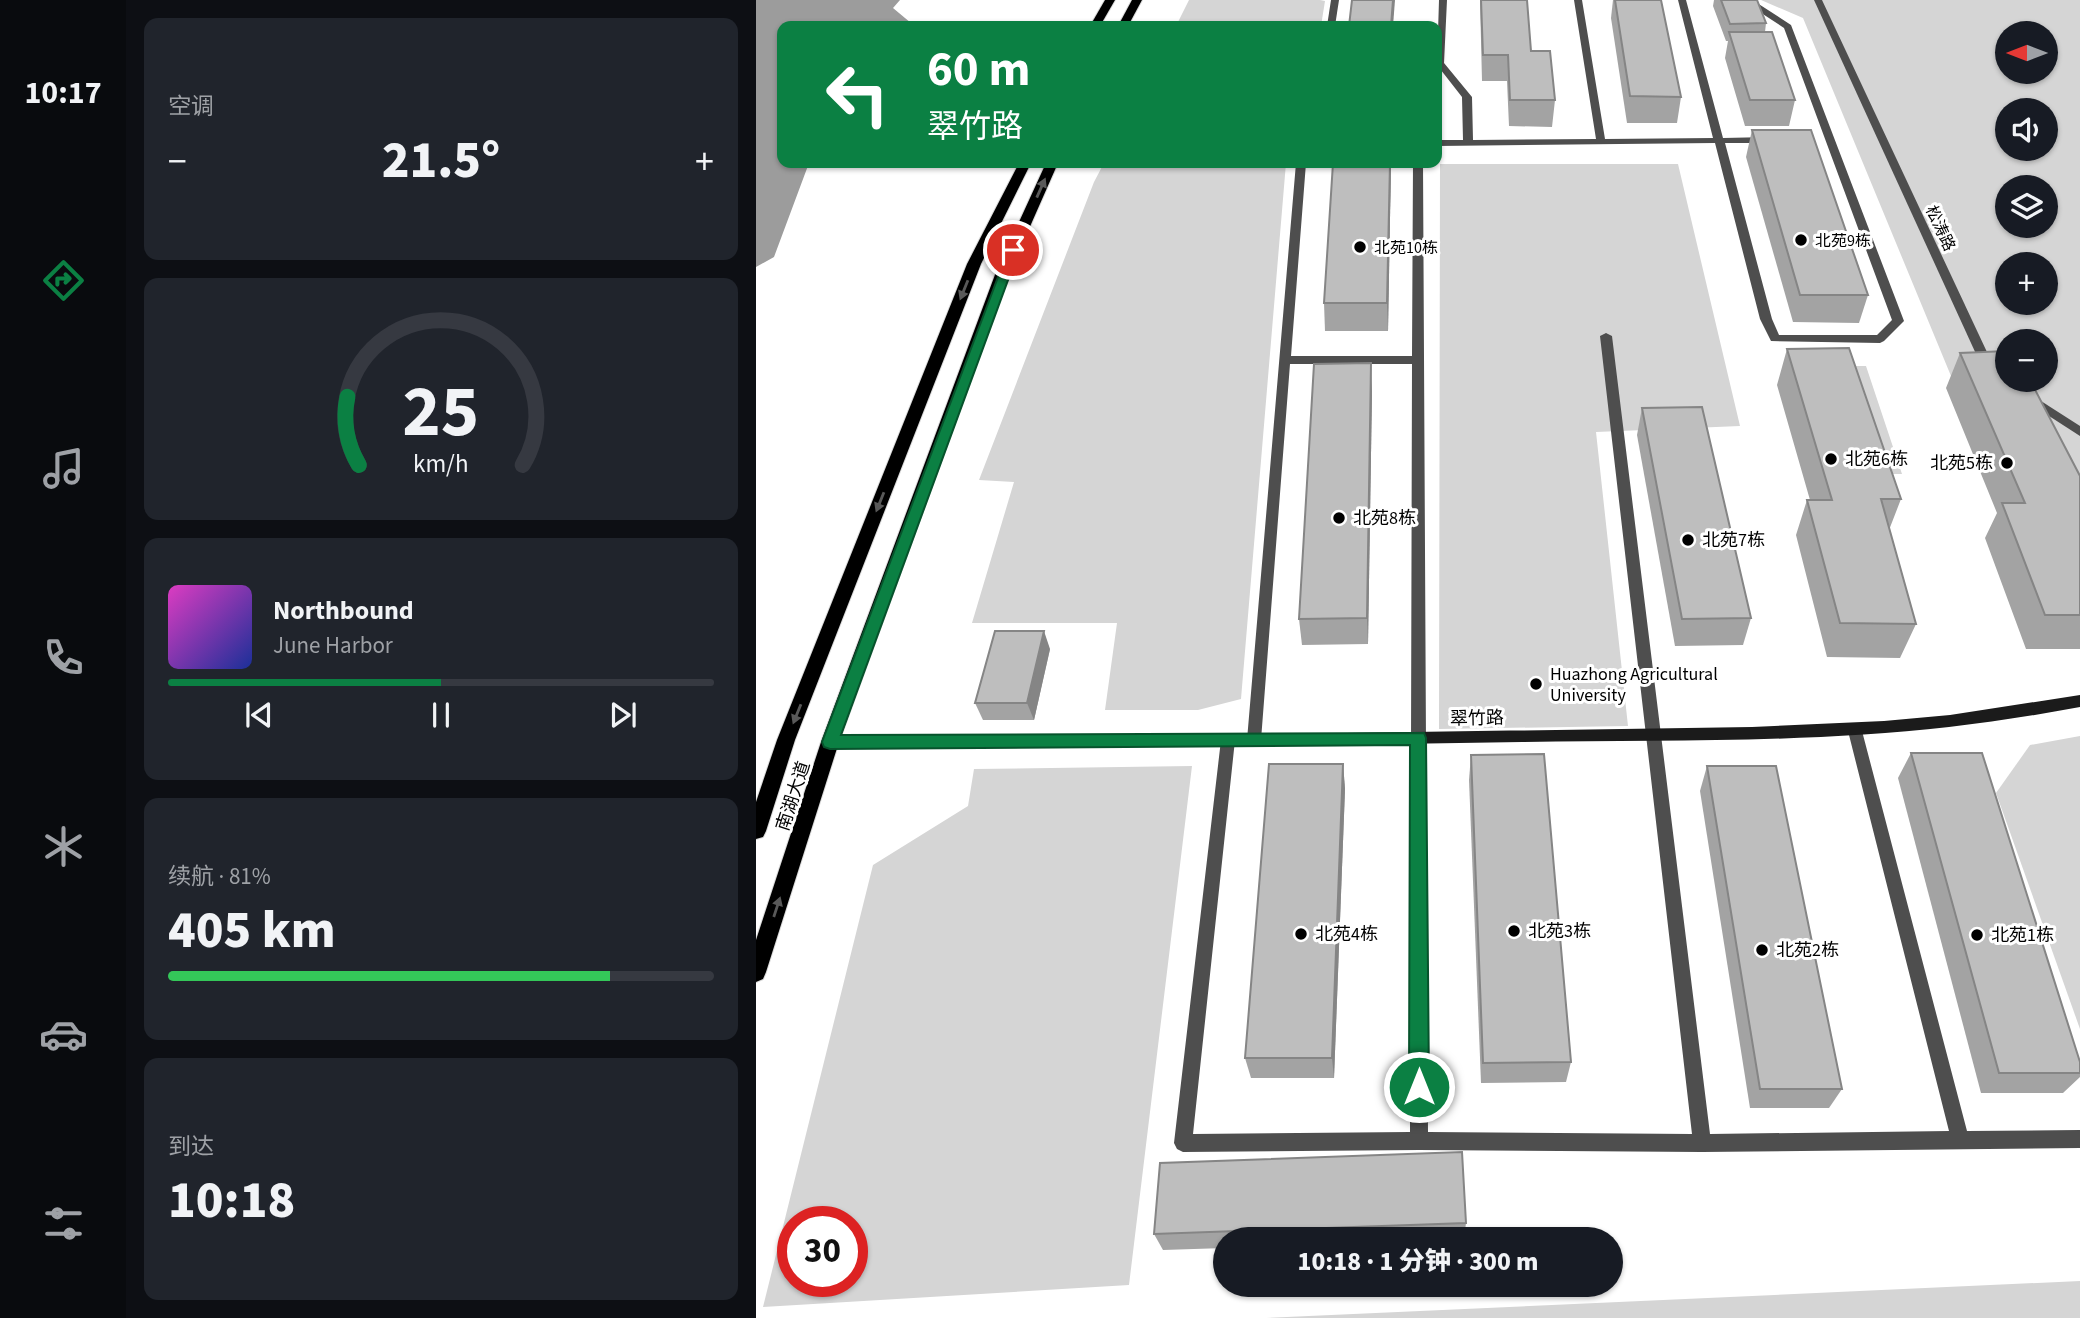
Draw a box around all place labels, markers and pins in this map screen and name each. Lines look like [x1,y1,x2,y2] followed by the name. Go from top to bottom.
[983,220,1043,280] pin
[1815,230,1871,252] place label: 北苑9栋
[1793,232,1809,248] marker: 北苑9栋
[1374,237,1438,259] place label: 北苑10栋
[1352,239,1368,255] marker: 北苑10栋
[1845,447,1908,472] place label: 北苑6栋
[1823,451,1839,467] marker: 北苑6栋
[1930,451,1993,476] place label: 北苑5栋
[1999,455,2015,471] marker: 北苑5栋
[1353,506,1416,531] place label: 北苑8栋
[1331,510,1347,526] marker: 北苑8栋
[1702,528,1765,553] place label: 北苑7栋
[1680,532,1696,548] marker: 北苑7栋
[1550,662,1718,708] place label: Huazhong Agricultural University
[1528,676,1544,692] marker: Huazhong Agricultural University
[1528,919,1591,944] place label: 北苑3栋
[1315,922,1378,947] place label: 北苑4栋
[1506,923,1522,939] marker: 北苑3栋
[1991,923,2054,948] place label: 北苑1栋
[1293,926,1309,942] marker: 北苑4栋
[1969,927,1985,943] marker: 北苑1栋
[1776,938,1839,963] place label: 北苑2栋
[1754,942,1770,958] marker: 北苑2栋

